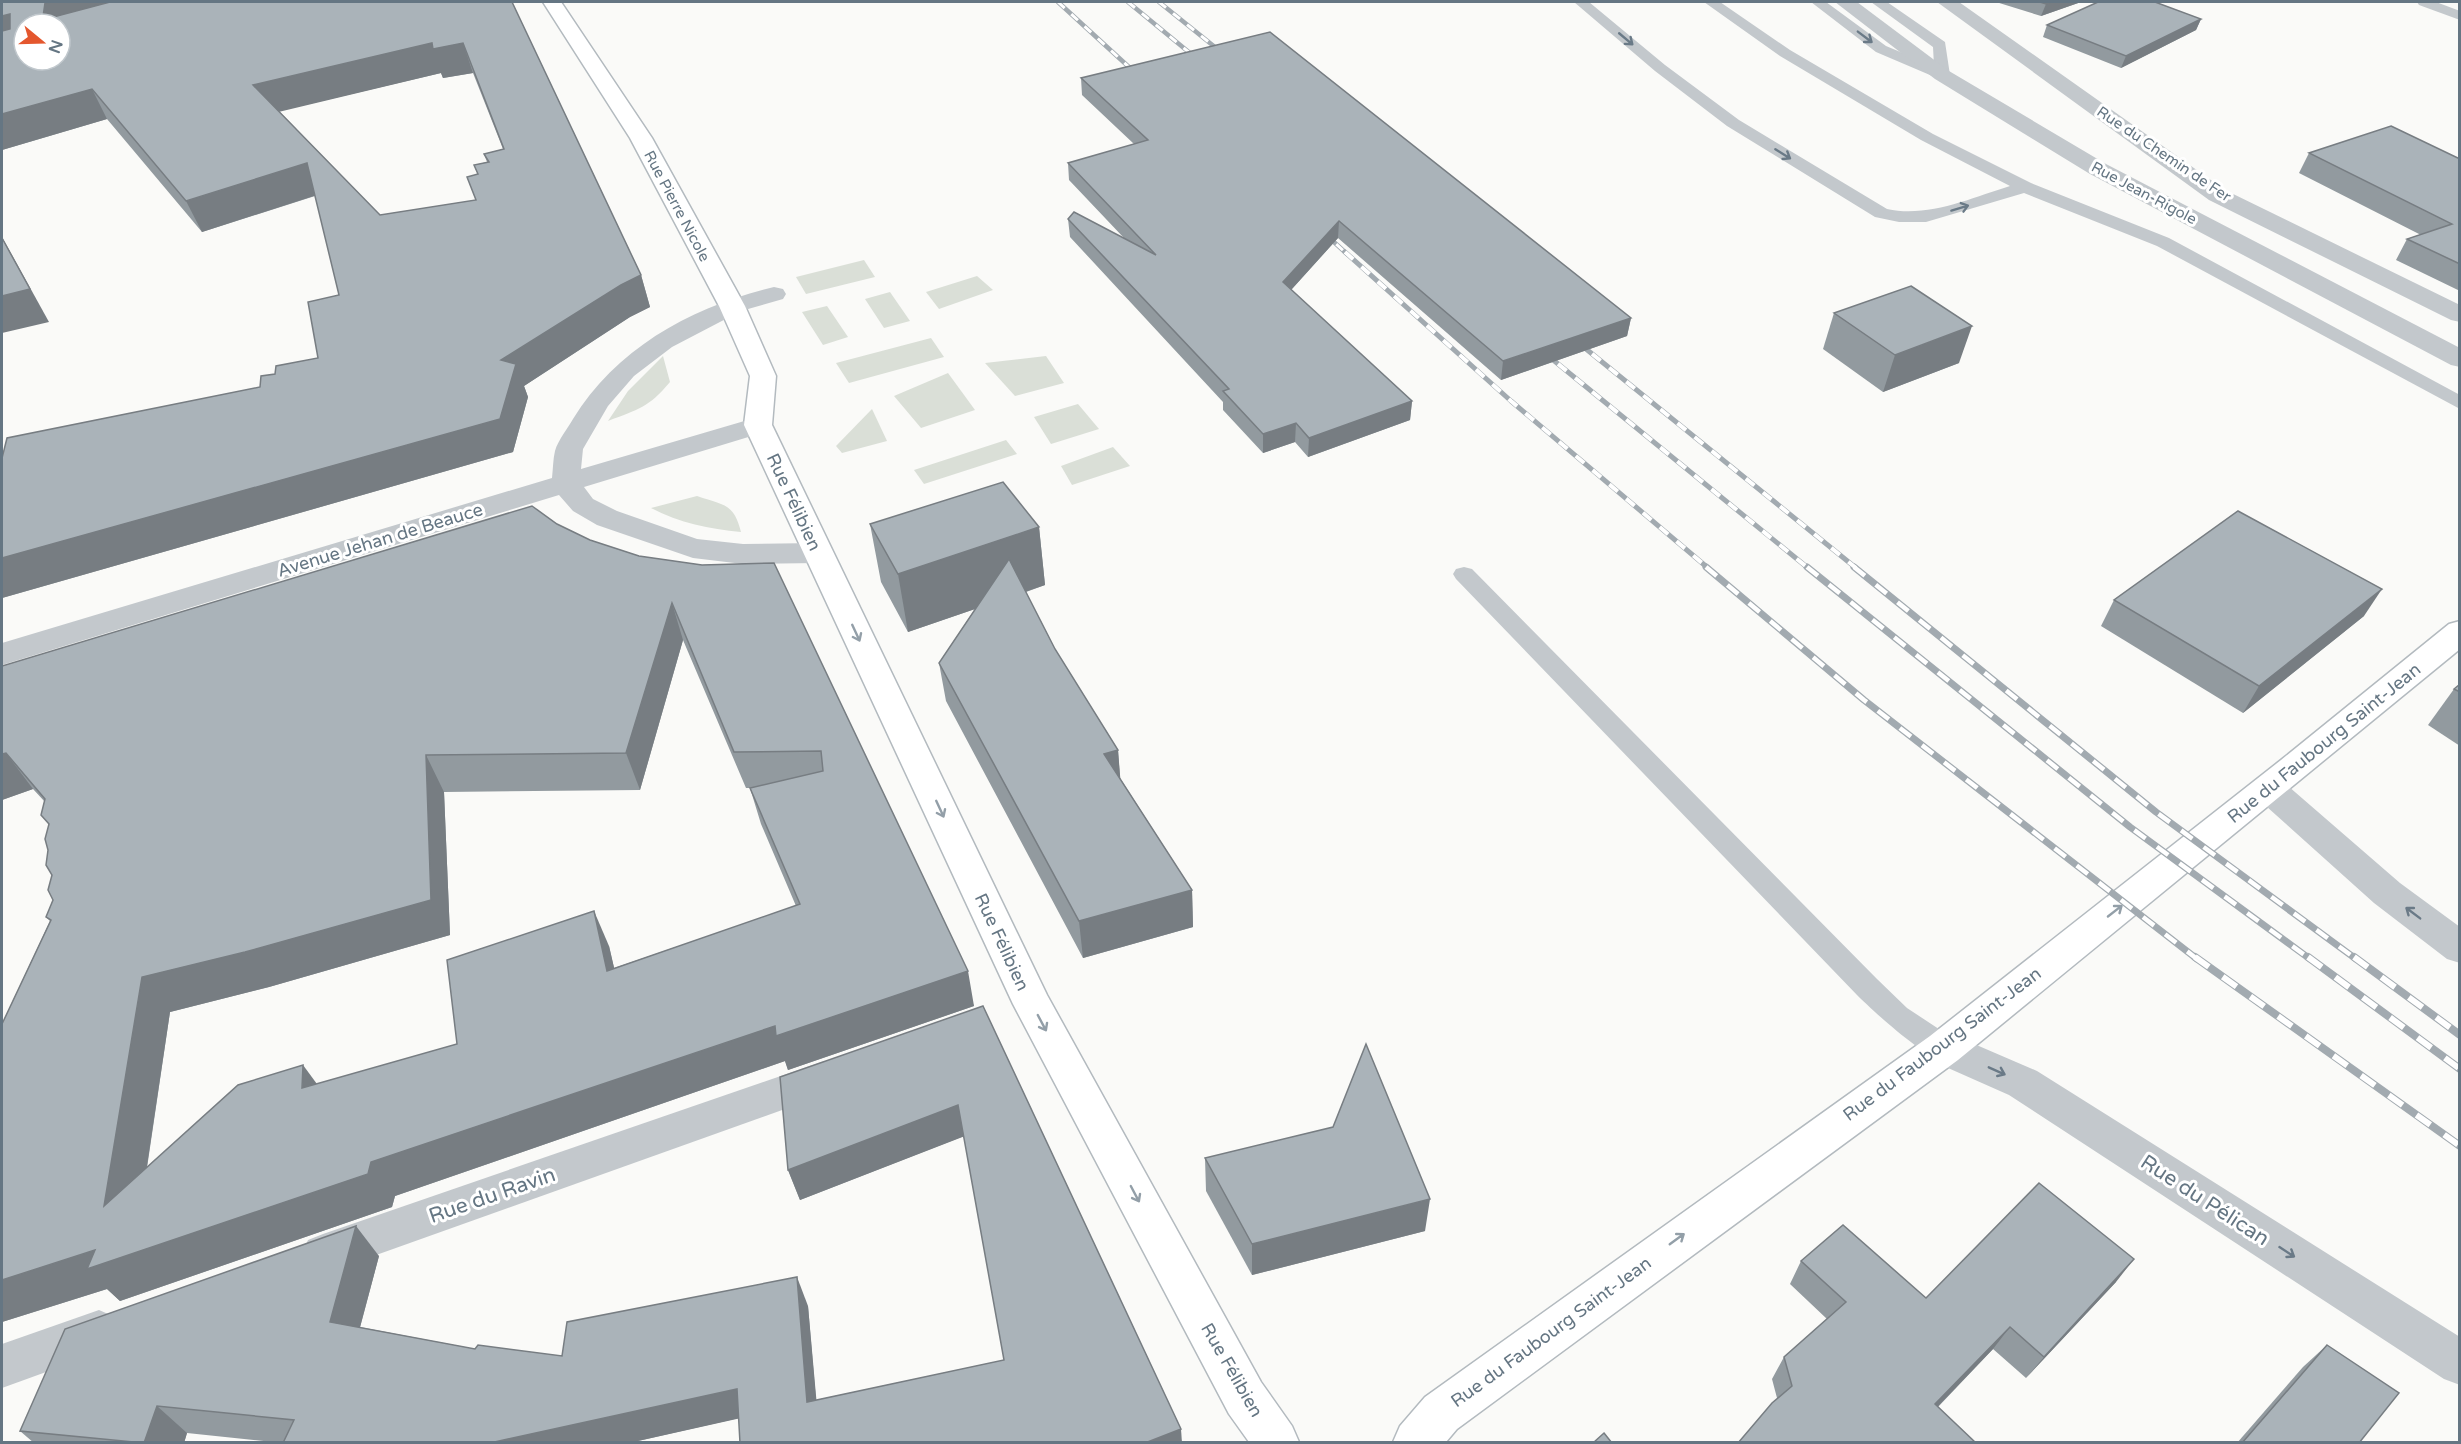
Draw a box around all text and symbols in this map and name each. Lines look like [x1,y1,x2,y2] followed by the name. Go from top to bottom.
[12,12,72,72] north arrow
[1856,30,1872,43] one-way arrow
[1618,33,1634,46] one-way arrow
[44,37,67,56] text: N
[2094,102,2235,206] street label: Rue du Chemin de Fer
[640,147,714,265] street label: Rue Pierre Nicole
[1774,149,1791,161] one-way arrow
[2088,158,2200,228] street label: Rue Jean-Rigole
[1950,201,1969,212] one-way arrow
[762,450,826,554] street label: Rue Félibien
[274,498,486,582] street label: Avenue Jehan de Beauce
[850,623,862,641] one-way arrow
[2223,658,2425,828] street label: Rue du Faubourg Saint-Jean
[934,799,946,817] one-way arrow
[970,890,1034,994] street label: Rue Félibien
[2107,904,2123,917] one-way arrow
[2405,906,2421,919] one-way arrow
[1839,962,2045,1126] street label: Rue du Faubourg Saint-Jean
[1037,1013,1048,1031] one-way arrow
[1988,1067,2006,1078] one-way arrow
[2136,1149,2274,1251] street label: Rue du Pélican
[426,1162,559,1229] street label: Rue du Ravin
[1129,1185,1141,1202] one-way arrow
[1668,1233,1684,1246] one-way arrow
[2278,1247,2295,1259] one-way arrow
[1446,1252,1656,1412] street label: Rue du Faubourg Saint-Jean
[1196,1319,1268,1421] street label: Rue Félibien

